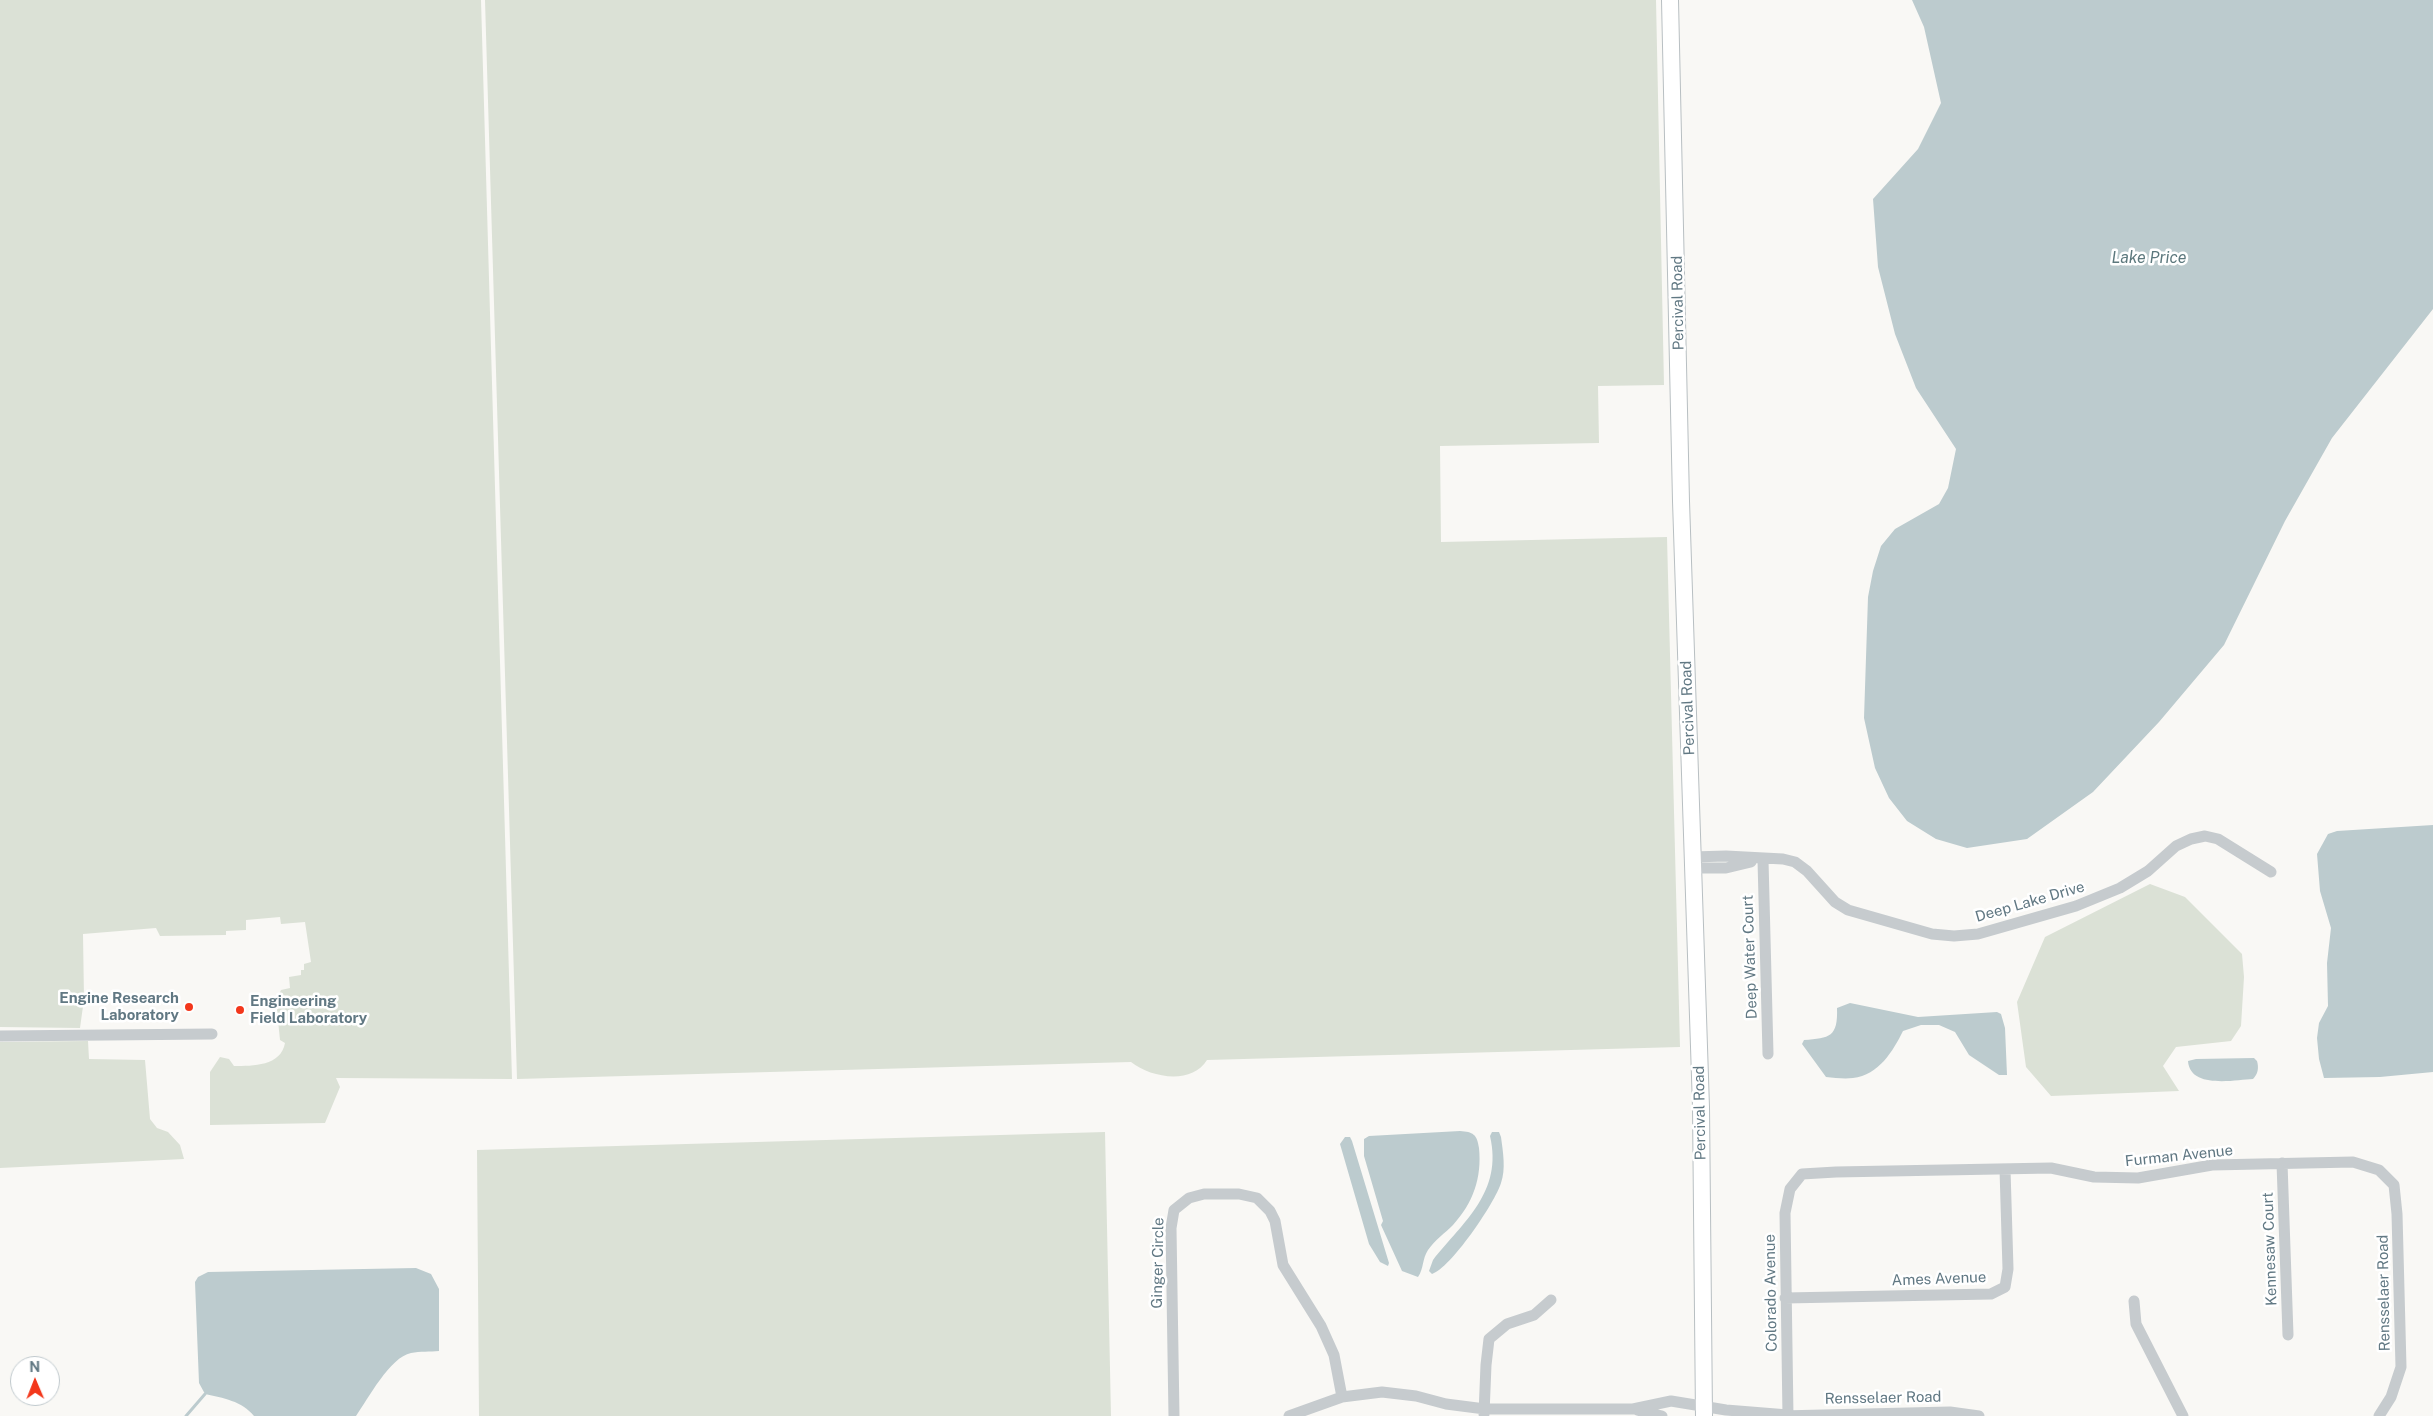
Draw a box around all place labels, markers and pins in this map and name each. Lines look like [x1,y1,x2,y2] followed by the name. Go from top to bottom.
[59,989,179,1024] place label: Engine Research Laboratory
[250,992,367,1027] place label: Engineering Field Laboratory
[183,1001,195,1013] marker: Engine Research Laboratory
[234,1004,246,1016] marker: Engineering Field Laboratory

